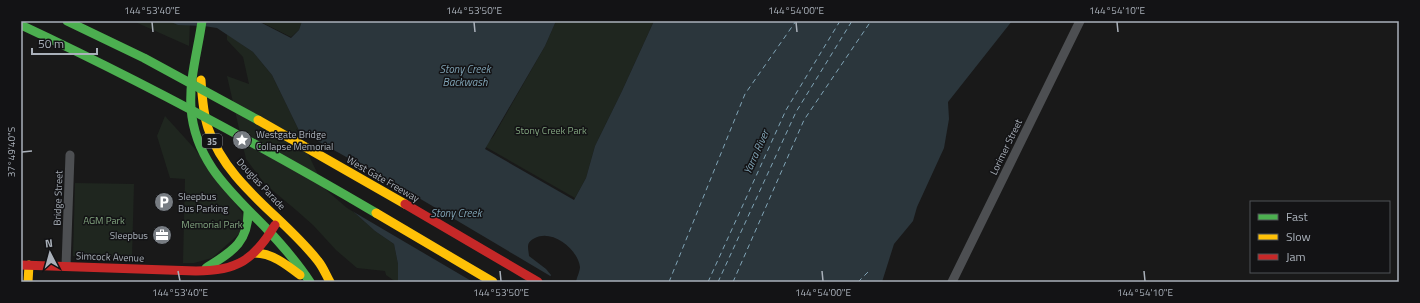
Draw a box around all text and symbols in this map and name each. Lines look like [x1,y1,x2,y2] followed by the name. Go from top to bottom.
[124,3,181,18] text: 144°53'40"E
[446,3,503,18] text: 144°53'50"E
[768,3,825,18] text: 144°54'00"E
[1089,3,1146,18] text: 144°54'10"E
[32,30,97,56] scale bar
[38,34,64,53] text: 50 m
[439,61,492,90] water label: Stony Creek Backwash
[986,116,1026,177] street label: Lorimer Street
[515,123,587,138] park label: Stony Creek Park
[739,126,773,177] water label: Yarra River
[4,127,19,177] text: 37°49'40"S
[256,127,333,154] place label: Westgate Bridge Collapse Memorial
[231,129,253,151] place icon: Westgate Bridge Collapse Memorial
[202,134,222,148] road number: 35
[344,152,422,206] street label: West Gate Freeway
[233,155,289,213] street label: Douglas Parade
[50,170,66,226] street label: Bridge Street
[178,189,228,216] place label: Sleepbus Bus Parking
[153,191,175,213] parking icon: Sleepbus Bus Parking
[1250,201,1390,273] legend
[430,205,483,221] water label: Stony Creek
[1286,207,1309,226] text: Fast
[83,213,125,228] park label: AGM Park
[181,217,243,232] park label: Memorial Park
[151,224,173,246] office icon: Sleepbus
[1286,227,1311,246] text: Slow
[110,228,148,243] place label: Sleepbus
[30,233,70,273] north arrow
[44,235,54,251] text: N
[1286,247,1306,266] text: Jam
[76,248,144,266] street label: Simcock Avenue
[152,285,209,300] text: 144°53'40"E
[473,285,530,300] text: 144°53'50"E
[795,285,852,300] text: 144°54'00"E
[1117,285,1174,300] text: 144°54'10"E

